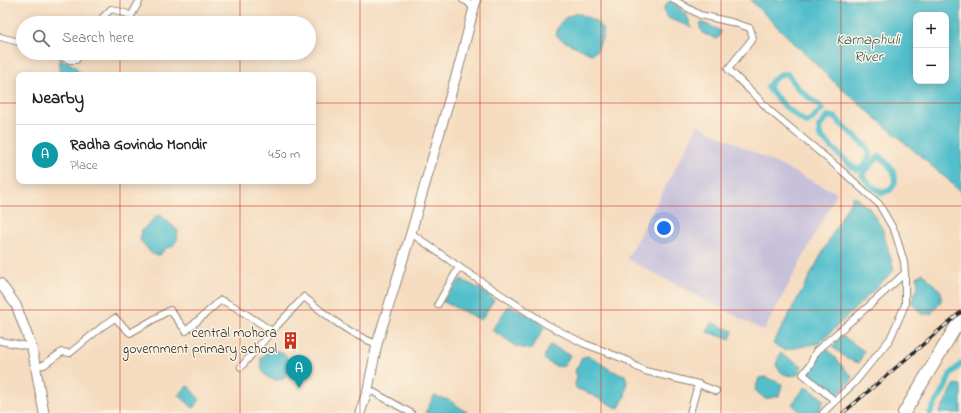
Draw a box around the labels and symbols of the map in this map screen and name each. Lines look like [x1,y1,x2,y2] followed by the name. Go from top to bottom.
[836,29,901,68] water label: Karnaphuli River
[654,218,674,238] your location
[122,323,277,361] place label: central mohora government primary school
[280,330,300,350] building icon: central mohora government primary school
[286,355,312,388] pin: A

